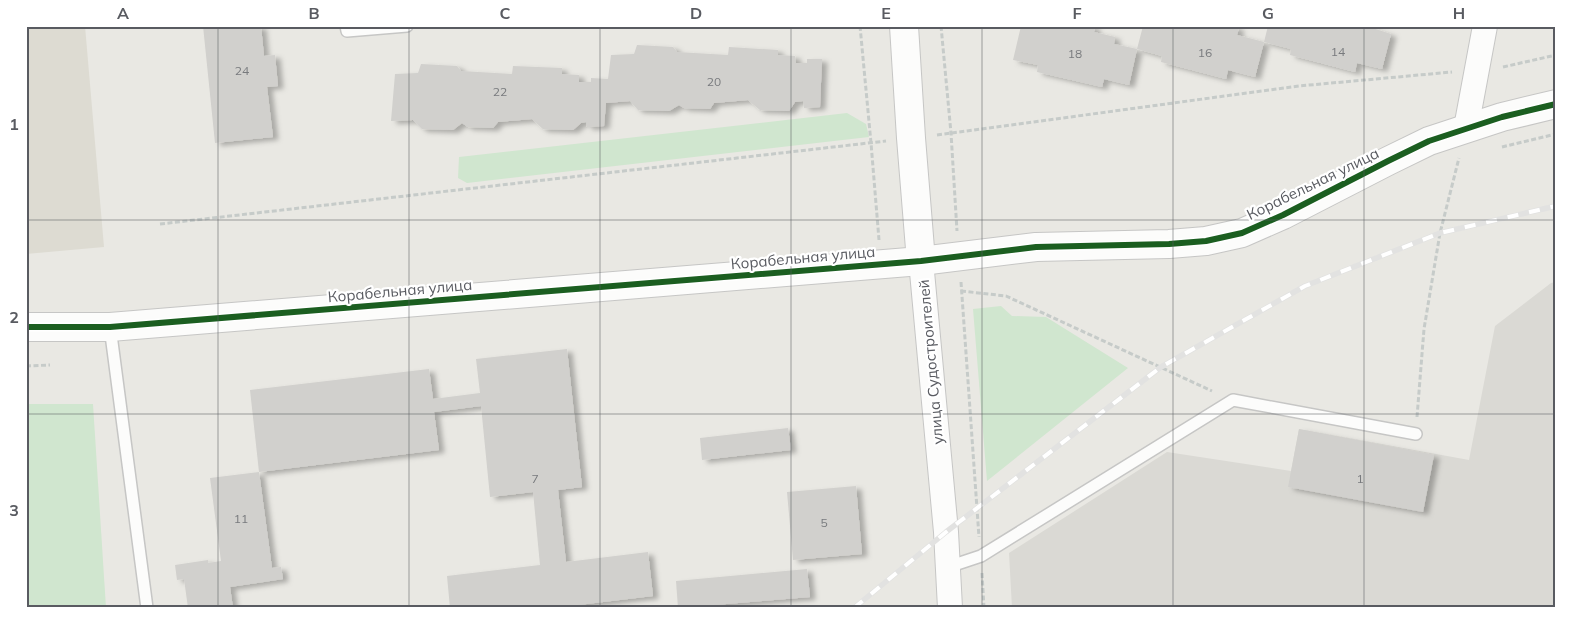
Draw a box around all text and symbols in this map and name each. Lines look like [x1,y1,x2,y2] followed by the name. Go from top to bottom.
[117,3,129,23] text: A
[308,3,320,23] text: B
[500,3,511,23] text: C
[690,3,702,23] text: D
[881,3,891,23] text: E
[1072,3,1082,23] text: F
[1262,3,1274,23] text: G
[1453,3,1465,23] text: H
[1331,44,1345,59] house number: 14
[1198,45,1212,60] house number: 16
[1068,46,1082,61] house number: 18
[235,63,249,78] house number: 24
[707,74,721,89] house number: 20
[493,84,507,99] house number: 22
[9,114,19,134] text: 1
[1244,143,1382,224] street label: Корабельная улица
[730,242,876,273] street label: Корабельная улица
[327,275,473,306] street label: Корабельная улица
[914,279,947,445] street label: улица Судостроителей
[9,307,19,327] text: 2
[531,471,539,486] house number: 7
[1356,471,1364,486] house number: 1
[9,500,19,520] text: 3
[234,511,248,526] house number: 11
[820,515,828,530] house number: 5

